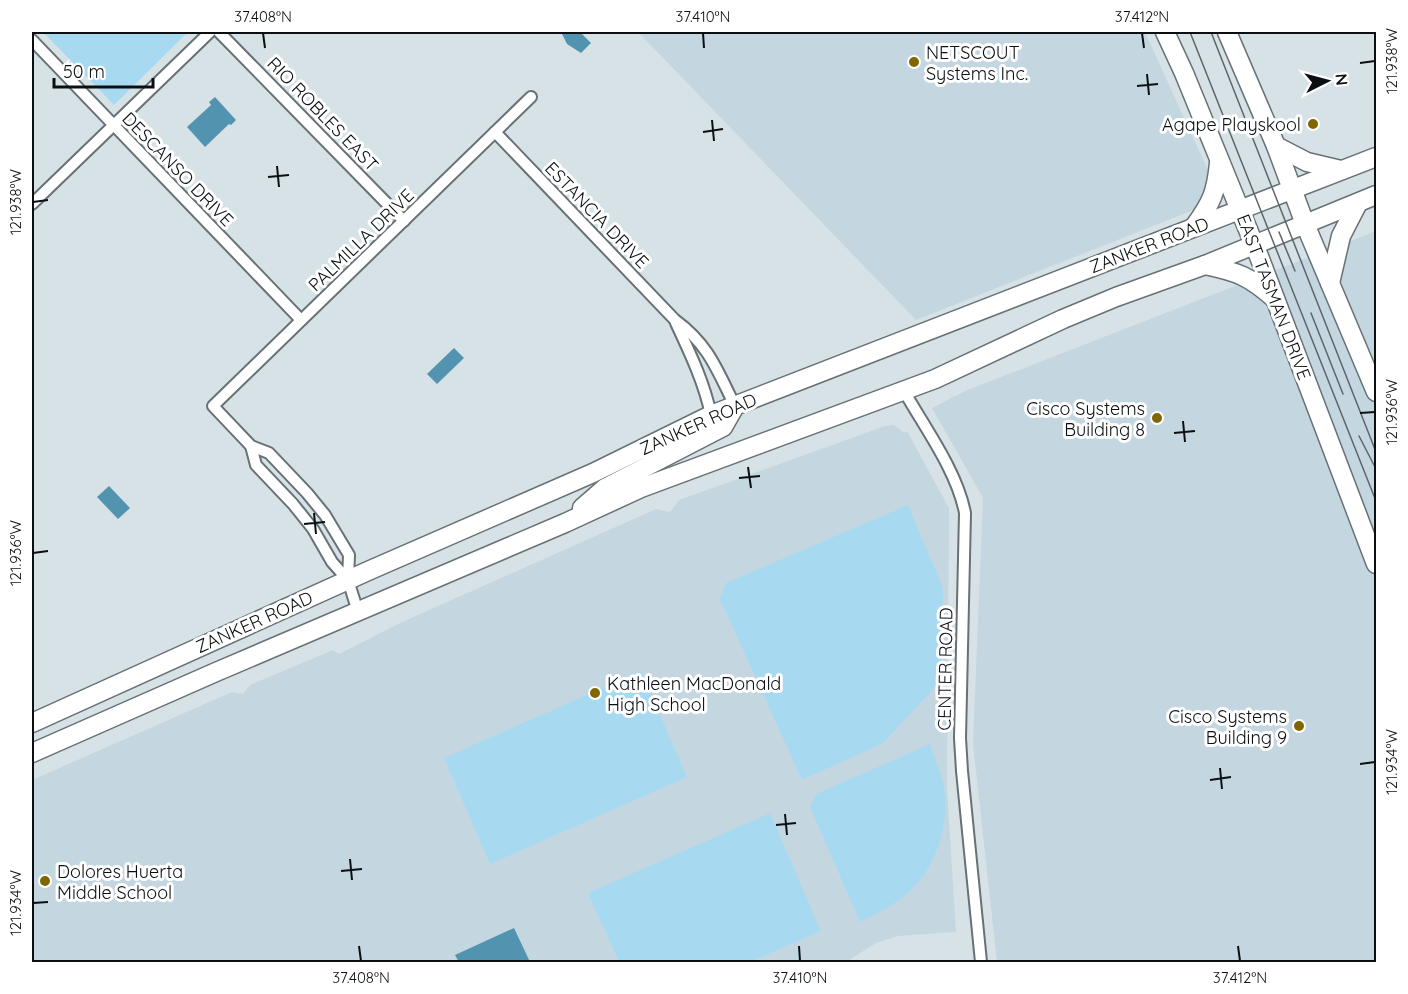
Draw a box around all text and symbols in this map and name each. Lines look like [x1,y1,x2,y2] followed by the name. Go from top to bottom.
[234,7,292,26] text: 37.408°N
[675,7,731,26] text: 37.410°N
[1115,7,1169,26] text: 37.412°N
[1382,28,1401,94] text: 121.938°W
[926,41,1028,85] place label: NETSCOUT Systems Inc.
[54,51,153,89] scale bar
[1297,51,1357,111] north arrow
[263,52,384,176] street label: RIO ROBLES EAST
[907,55,921,69] marker: NETSCOUT Systems Inc.
[63,60,105,83] text: 50 m
[1331,73,1352,86] text: N
[118,107,238,231] street label: DESCANSO DRIVE
[1162,113,1301,136] place label: Agape Playskool
[1306,117,1320,131] marker: Agape Playskool
[540,157,654,273] street label: ESTANCIA DRIVE
[6,169,25,235] text: 121.938°W
[303,184,419,296] street label: PALMILLA DRIVE
[1232,211,1316,383] street label: EAST TASMAN DRIVE
[1086,212,1212,278] street label: ZANKER ROAD
[1382,379,1401,445] text: 121.936°W
[636,388,760,460] street label: ZANKER ROAD
[1026,397,1145,441] place label: Cisco Systems Building 8
[1150,411,1164,425] marker: Cisco Systems Building 8
[6,520,25,586] text: 121.936°W
[192,586,316,658] street label: ZANKER ROAD
[932,607,958,731] street label: CENTER ROAD
[607,672,781,716] place label: Kathleen MacDonald High School
[588,686,602,700] marker: Kathleen MacDonald High School
[1168,705,1287,749] place label: Cisco Systems Building 9
[1292,719,1306,733] marker: Cisco Systems Building 9
[1382,729,1401,795] text: 121.934°W
[57,860,183,904] place label: Dolores Huerta Middle School
[6,870,25,936] text: 121.934°W
[38,874,52,888] marker: Dolores Huerta Middle School
[332,968,390,987] text: 37.408°N
[772,968,828,987] text: 37.410°N
[1213,968,1267,987] text: 37.412°N

